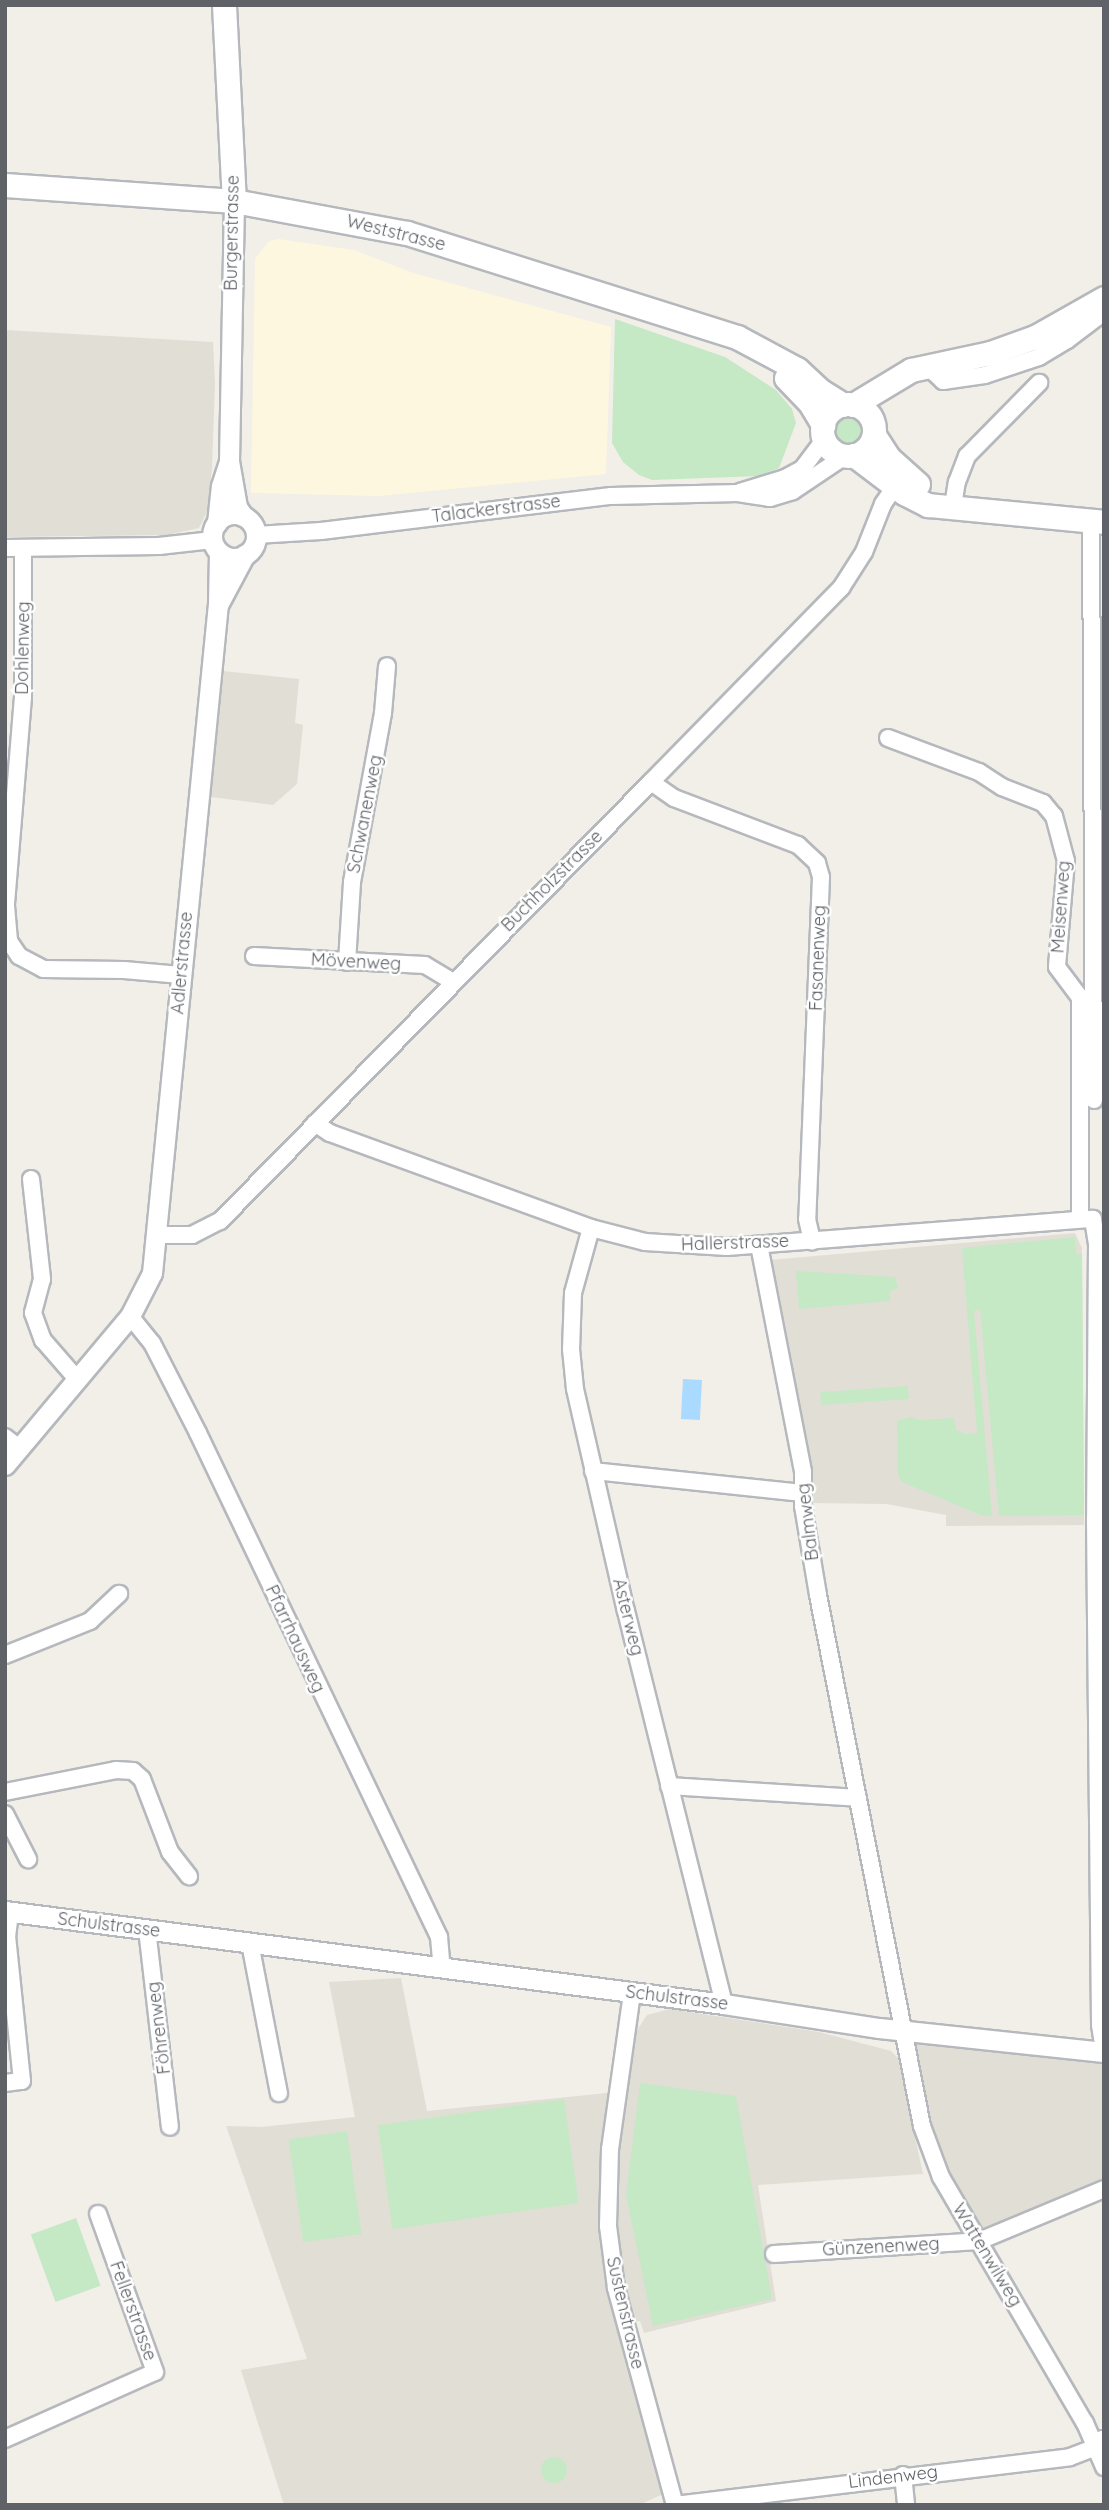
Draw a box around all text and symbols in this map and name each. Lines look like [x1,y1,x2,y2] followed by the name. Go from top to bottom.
[220,175,244,291] street label: Burgerstrasse
[344,210,448,256] street label: Weststrasse
[430,490,562,528] street label: Talackerstrasse
[11,601,35,695] street label: Dohlenweg
[343,753,387,875] street label: Schwanenweg
[497,826,607,936] street label: Buchholzstrasse
[1047,860,1075,954] street label: Meisenweg
[805,905,831,1011] street label: Fasanenweg
[167,911,197,1015] street label: Adlerstrasse
[310,949,402,975] street label: Mövenweg
[681,1230,789,1256] street label: Hallerstrasse
[793,1482,823,1562] street label: Balmweg
[608,1576,648,1658] street label: Asterweg
[261,1582,329,1696] street label: Pfarrhausweg
[56,1908,162,1942] street label: Schulstrasse
[143,1980,175,2076] street label: Föhrenweg
[624,1981,730,2015] street label: Schulstrasse
[948,2199,1026,2311] street label: Wattenwilweg
[822,2233,940,2261] street label: Günzenenweg
[602,2255,648,2371] street label: Sustenstrasse
[105,2258,161,2364] street label: Fellerstrasse
[847,2461,939,2493] street label: Lindenweg

